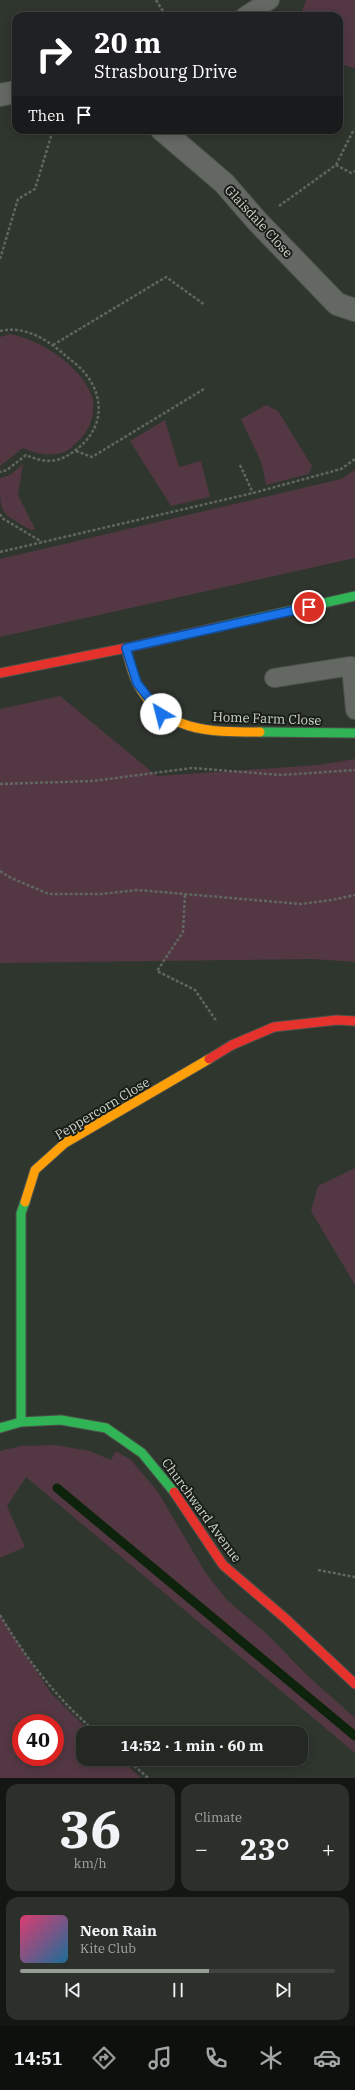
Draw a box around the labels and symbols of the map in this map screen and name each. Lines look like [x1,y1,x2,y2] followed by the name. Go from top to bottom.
[221,182,296,261] street label: Glaisdale Close
[292,590,326,624] pin
[140,693,182,735] position arrow
[212,708,322,729] street label: Home Farm Close
[52,1073,153,1143] street label: Peppercorn Close
[158,1455,245,1566] street label: Churchward Avenue
[12,1714,64,1766] speed limit sign: 40

